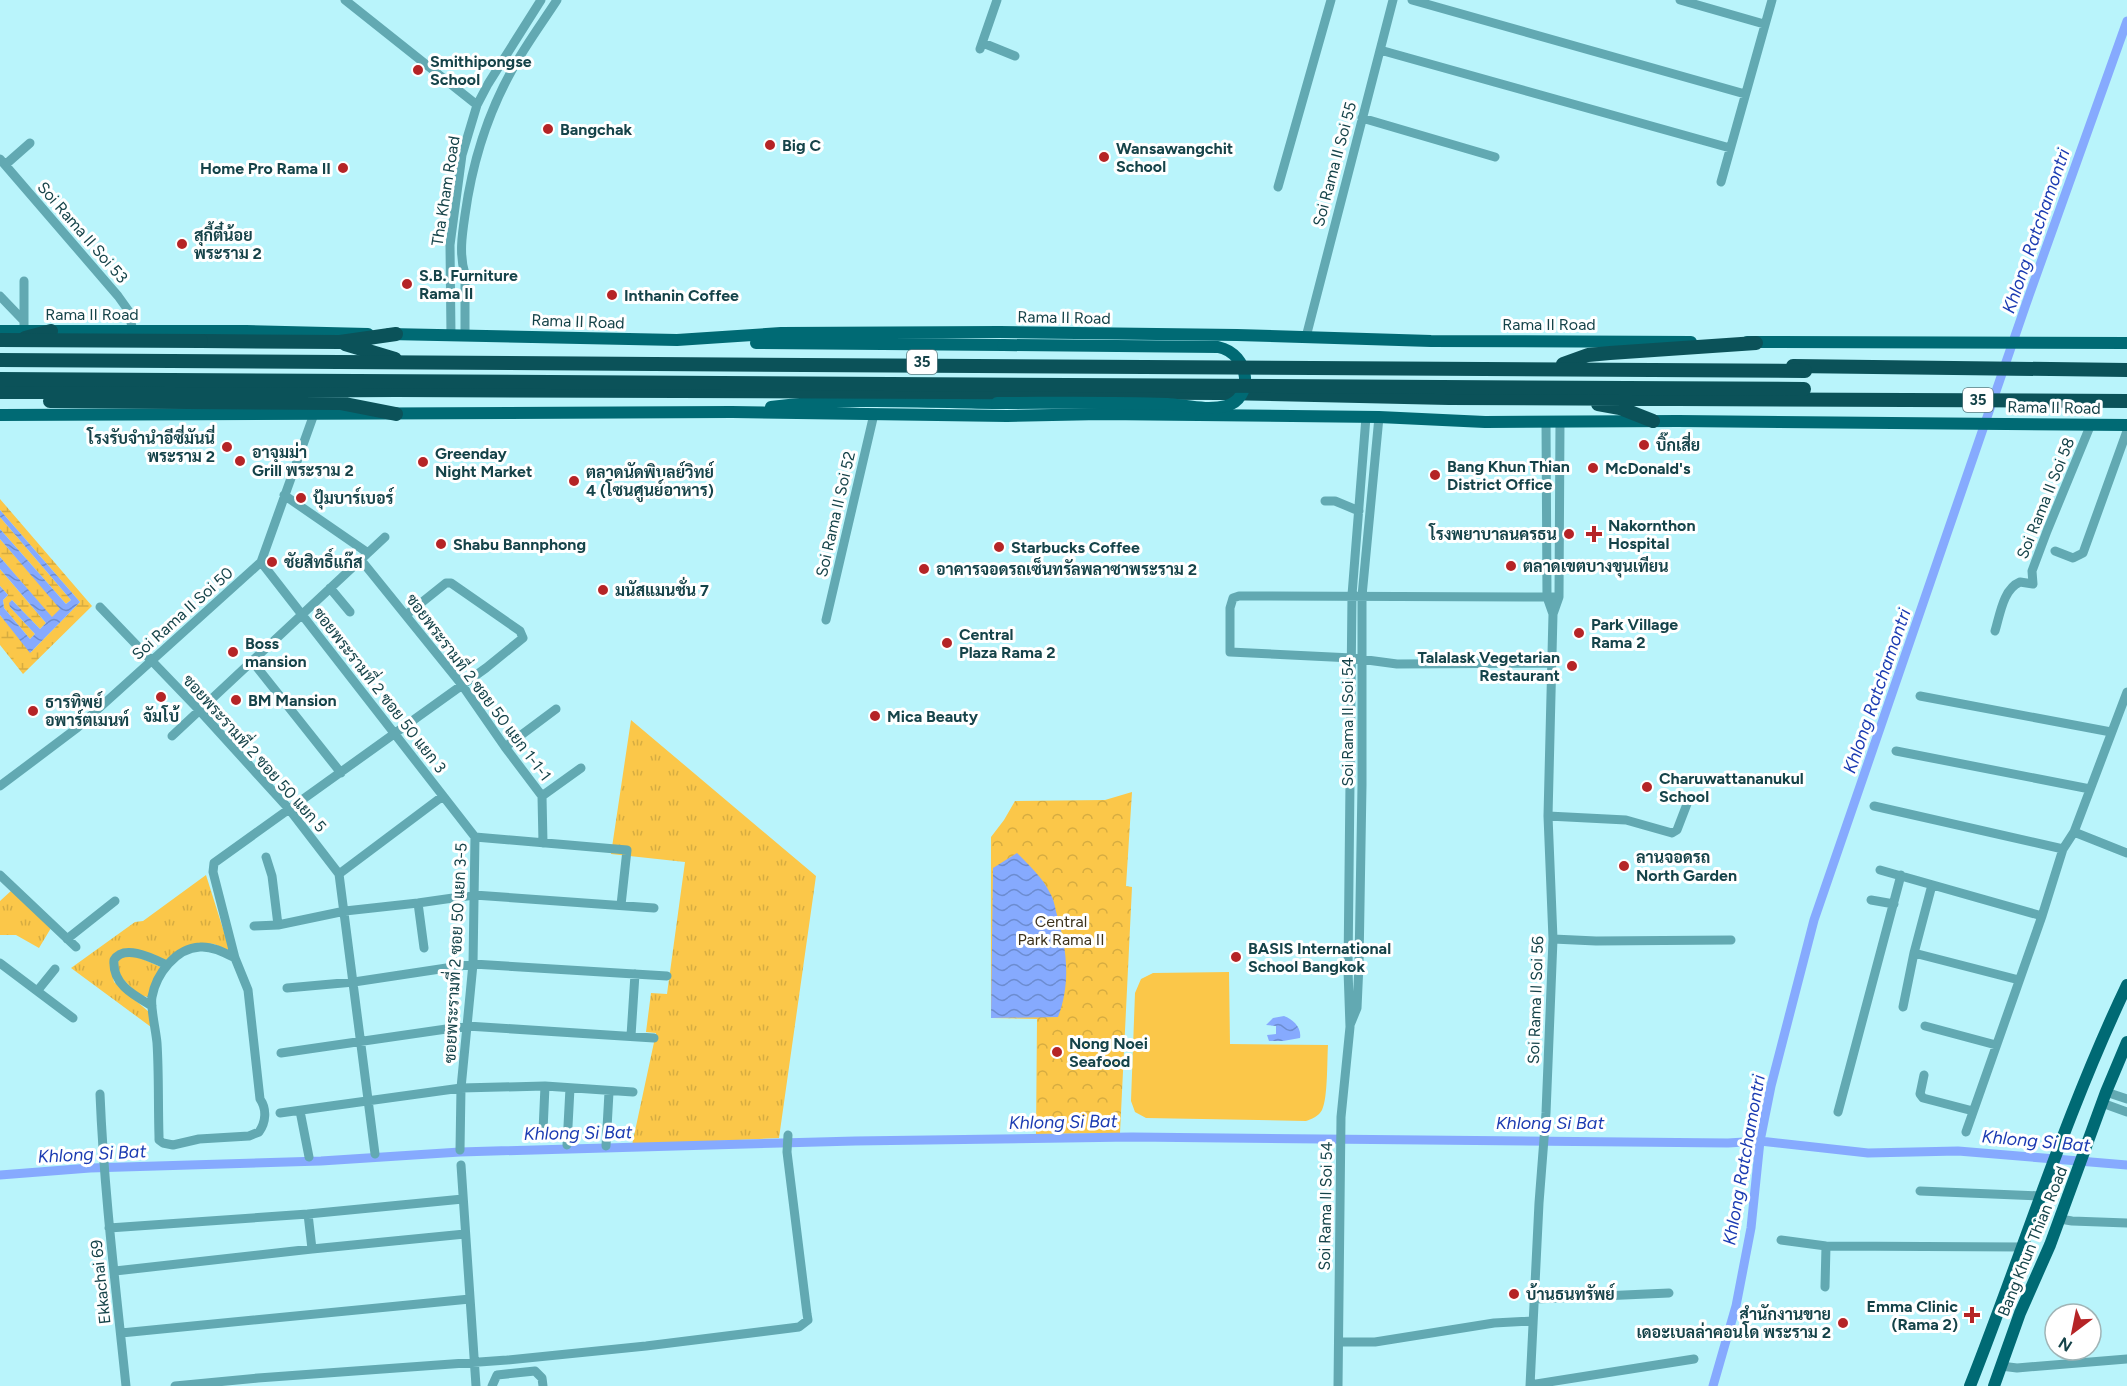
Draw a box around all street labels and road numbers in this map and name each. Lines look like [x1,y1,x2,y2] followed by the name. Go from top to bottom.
[1309,100,1360,229] street label: Soi Rama II Soi 55
[427,135,464,247] street label: Tha Kham Road
[33,178,132,287] street label: Soi Rama II Soi 53
[45,305,139,324] street label: Rama II Road
[1017,307,1111,328] street label: Rama II Road
[531,310,625,333] street label: Rama II Road
[1502,315,1596,334] street label: Rama II Road
[907,350,937,374] road number: 35
[1963,388,1993,412] road number: 35
[2007,397,2101,418] street label: Rama II Road
[2012,435,2078,562] street label: Soi Rama II Soi 58
[812,450,859,579] street label: Soi Rama II Soi 52
[128,563,237,664] street label: Soi Rama II Soi 50
[402,587,559,785] street label: ซอยพระรามที่ 2 ซอย 50 แยก 1-1-1
[309,601,454,777] street label: ซอยพระรามที่ 2 ซอย 50 แยก 3
[1338,657,1357,787] street label: Soi Rama II Soi 54
[179,667,334,836] street label: ซอยพระรามที่ 2 ซอย 50 แยก 5
[435,842,471,1064] street label: ซอยพระรามที่ 2 ซอย 50 แยก 3-5
[1524,936,1547,1064] street label: Soi Rama II Soi 56
[1315,1141,1336,1271] street label: Soi Rama II Soi 54
[1994,1163,2071,1319] street label: Bang Khun Thian Road
[87,1239,114,1325] street label: Ekkachai 69

